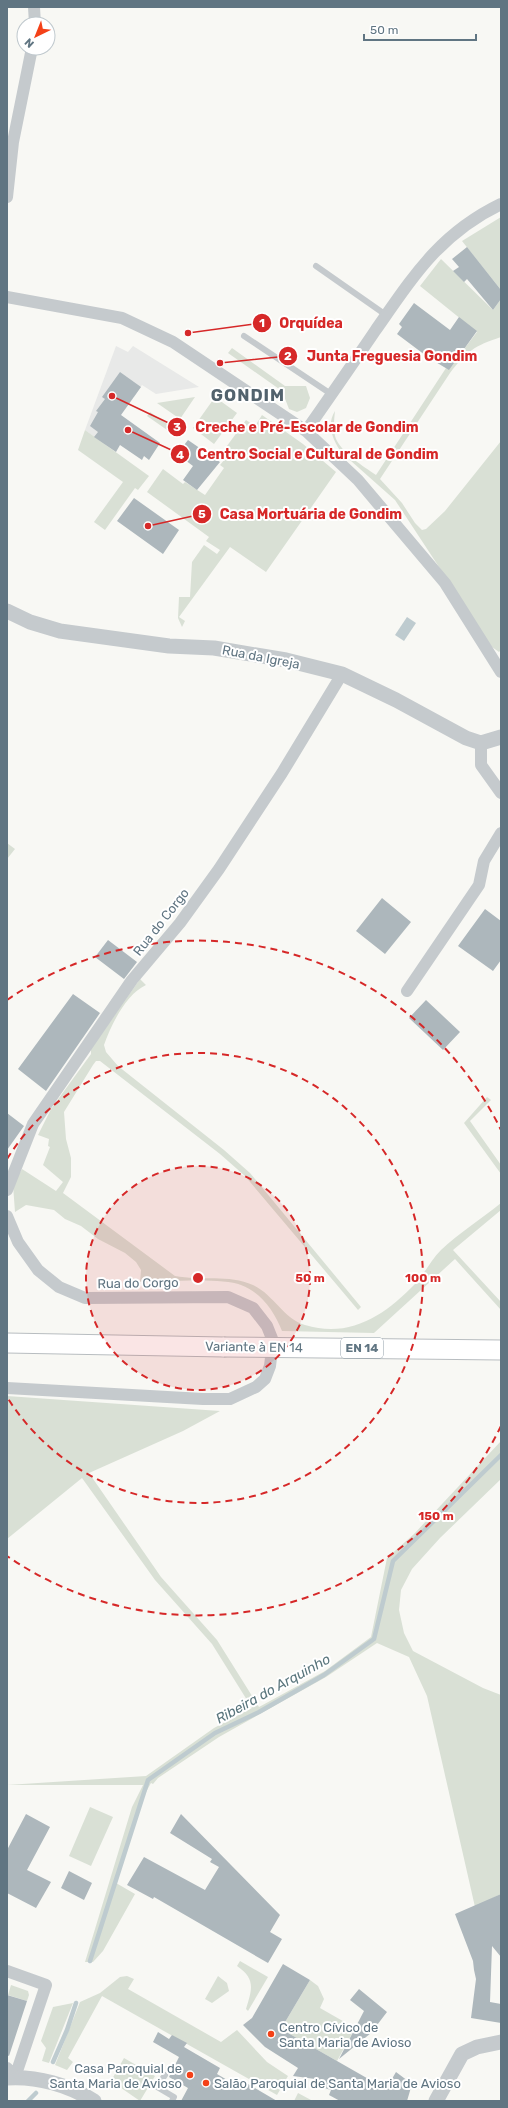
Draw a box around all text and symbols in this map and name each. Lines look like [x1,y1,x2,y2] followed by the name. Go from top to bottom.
[16,16,56,56] north arrow
[364,16,476,42] scale bar
[370,23,398,37] text: 50 m
[22,35,37,50] text: N
[252,310,351,336] callout: Orquídea
[279,315,343,332] text: Orquídea
[259,316,265,330] text: 1
[278,343,485,369] callout: Junta Freguesia Gondim
[307,348,477,365] text: Junta Freguesia Gondim
[284,349,292,363] text: 2
[211,385,285,405] district label: GONDIM
[167,414,426,440] callout: Creche e Pré-Escolar de Gondim
[195,419,419,436] text: Creche e Pré-Escolar de Gondim
[173,420,181,434] text: 3
[170,441,447,467] callout: Centro Social e Cultural de Gondim
[197,446,439,463] text: Centro Social e Cultural de Gondim
[176,448,184,462] text: 4
[192,501,411,527] callout: Casa Mortuária de Gondim
[220,506,402,523] text: Casa Mortuária de Gondim
[198,507,206,521] text: 5
[221,642,301,673] street label: Rua da Igreja
[130,885,193,959] street label: Rua do Corgo
[191,1271,205,1285] centre of rings
[295,1271,325,1285] text: 50 m
[405,1271,441,1285] text: 100 m
[97,1275,179,1292] street label: Rua do Corgo
[341,1338,383,1358] road number: EN 14
[205,1339,303,1355] street label: Variante à EN 14
[418,1509,454,1523] text: 150 m
[213,1650,333,1728] water label: Ribeira do Arquinho
[279,2020,412,2050] place label: Centro Cívico de Santa Maria de Avioso
[266,2029,276,2039] marker: Centro Cívico de Santa Maria de Avioso
[49,2061,182,2091] place label: Casa Paroquial de Santa Maria de Avioso
[185,2070,195,2080] marker: Casa Paroquial de Santa Maria de Avioso
[214,2076,461,2091] place label: Salão Paroquial de Santa Maria de Avioso
[201,2078,211,2088] marker: Salão Paroquial de Santa Maria de Avioso

